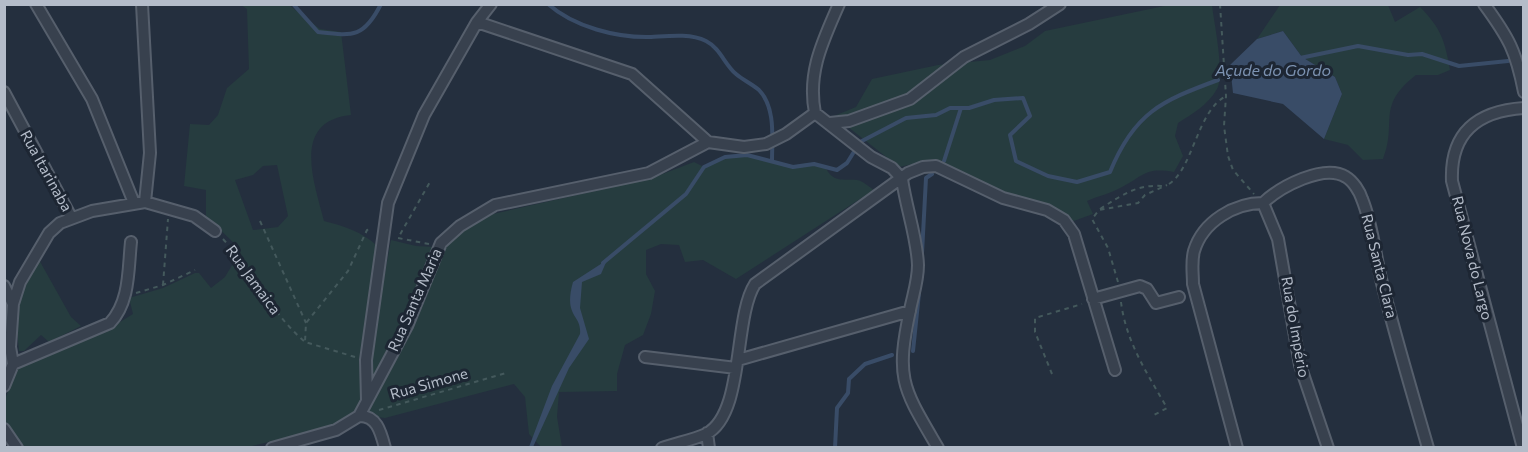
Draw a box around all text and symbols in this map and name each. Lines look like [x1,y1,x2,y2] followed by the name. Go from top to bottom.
[1214,60,1331,79] water label: Açude do Gordo
[17,127,77,214] street label: Rua Itarinaba
[1449,194,1497,322] street label: Rua Nova do Largo
[1358,212,1402,320] street label: Rua Santa Clara
[223,241,285,318] street label: Rua Jamaica
[383,245,445,354] street label: Rua Santa Maria
[1278,275,1314,379] street label: Rua do Império
[388,363,470,403] street label: Rua Simone

